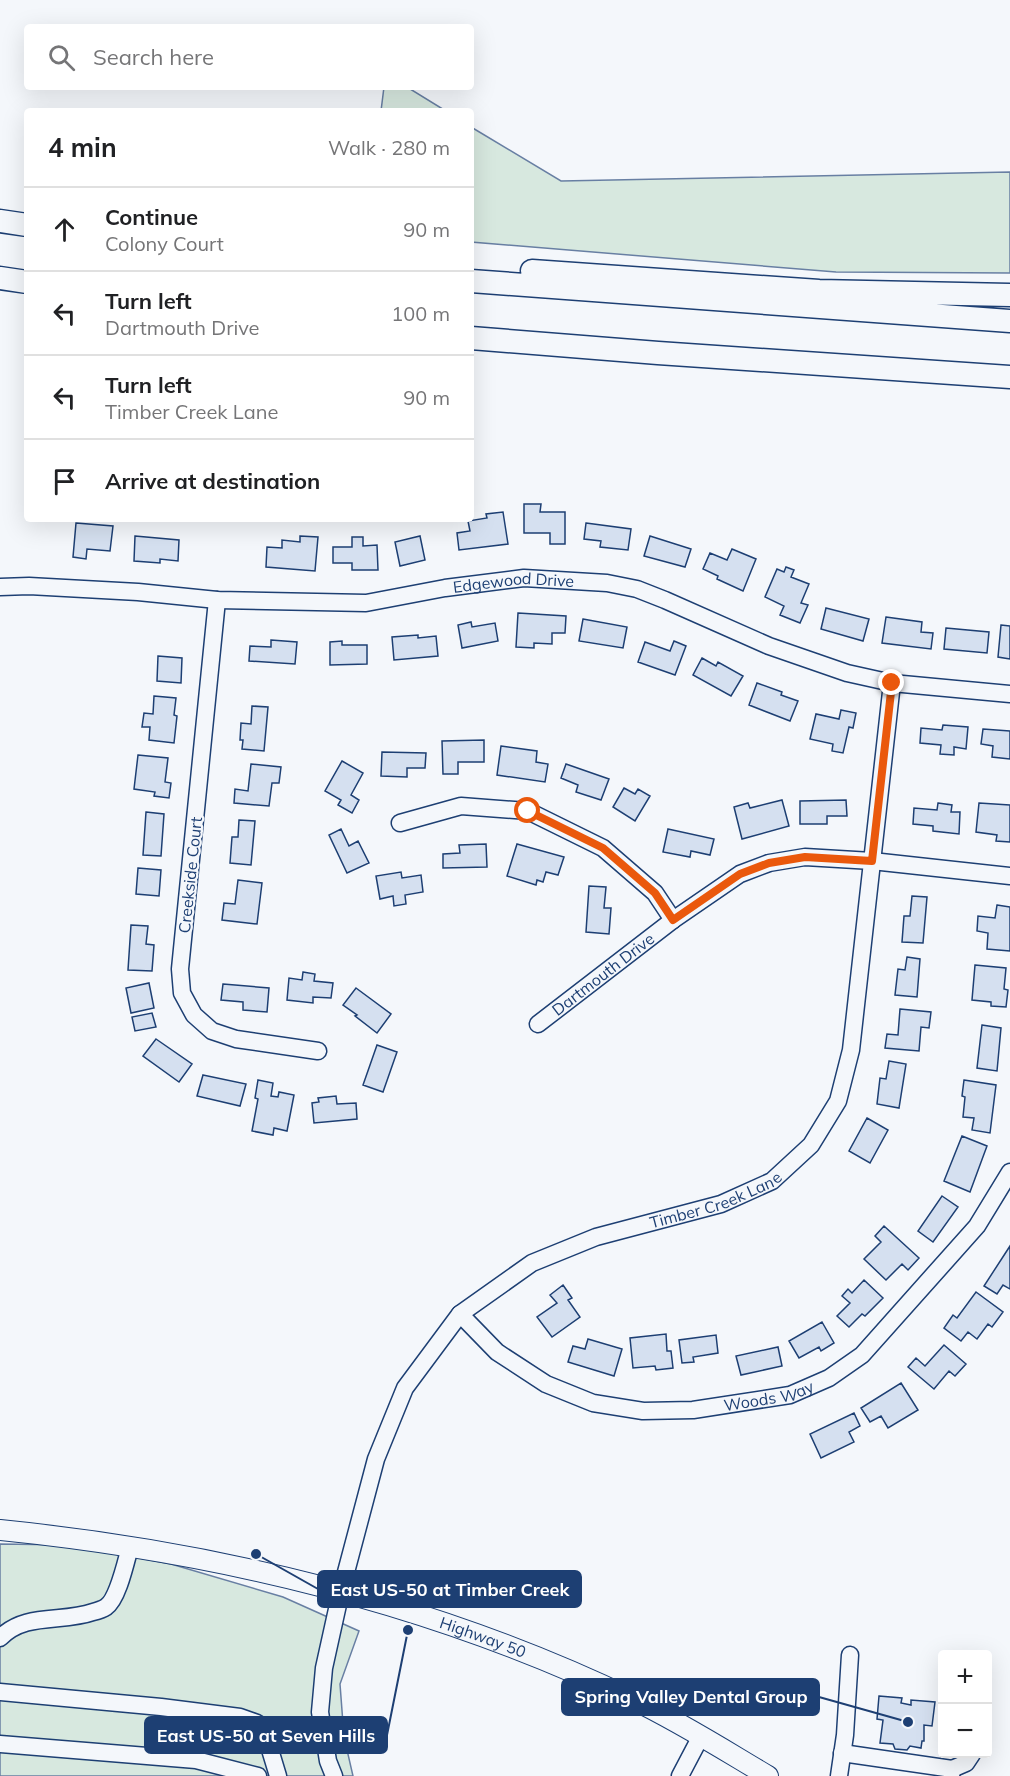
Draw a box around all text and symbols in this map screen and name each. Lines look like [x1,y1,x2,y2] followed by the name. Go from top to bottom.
[24,24,474,90] search box
[45,41,78,74] icon: search
[93,43,214,71] text: Search here
[48,131,117,164] text: 4 min
[328,135,450,160] text: Walk · 280 m
[105,203,198,231] text: Continue
[48,213,81,246] icon: ahead
[403,217,450,242] text: 90 m
[105,231,224,256] text: Colony Court
[105,287,192,315] text: Turn left
[48,297,81,330] icon: left
[391,301,450,326] text: 100 m
[105,315,260,340] text: Dartmouth Drive
[105,371,192,399] text: Turn left
[48,381,81,414] icon: left
[403,385,450,410] text: 90 m
[105,399,278,424] text: Timber Creek Lane
[48,465,81,498] icon: arrive
[105,467,320,495] text: Arrive at destination
[452,568,575,597] street label: Edgewood Drive
[878,669,904,695] route end
[514,797,540,823] route start
[174,815,206,934] street label: Creekside Court
[548,928,658,1020] street label: Dartmouth Drive
[648,1167,786,1232] street label: Timber Creek Lane
[722,1376,817,1415] street label: Woods Way
[318,1571,581,1607] callout: East US-50 at Timber Creek
[331,1578,570,1601] text: East US-50 at Timber Creek
[437,1612,529,1662] street label: Highway 50
[938,1650,992,1758] map controls
[938,1650,992,1704] button: +
[562,1679,819,1715] callout: Spring Valley Dental Group
[574,1685,808,1708] text: Spring Valley Dental Group
[938,1704,992,1758] button: −
[145,1717,387,1753] callout: East US-50 at Seven Hills
[157,1724,375,1747] text: East US-50 at Seven Hills

